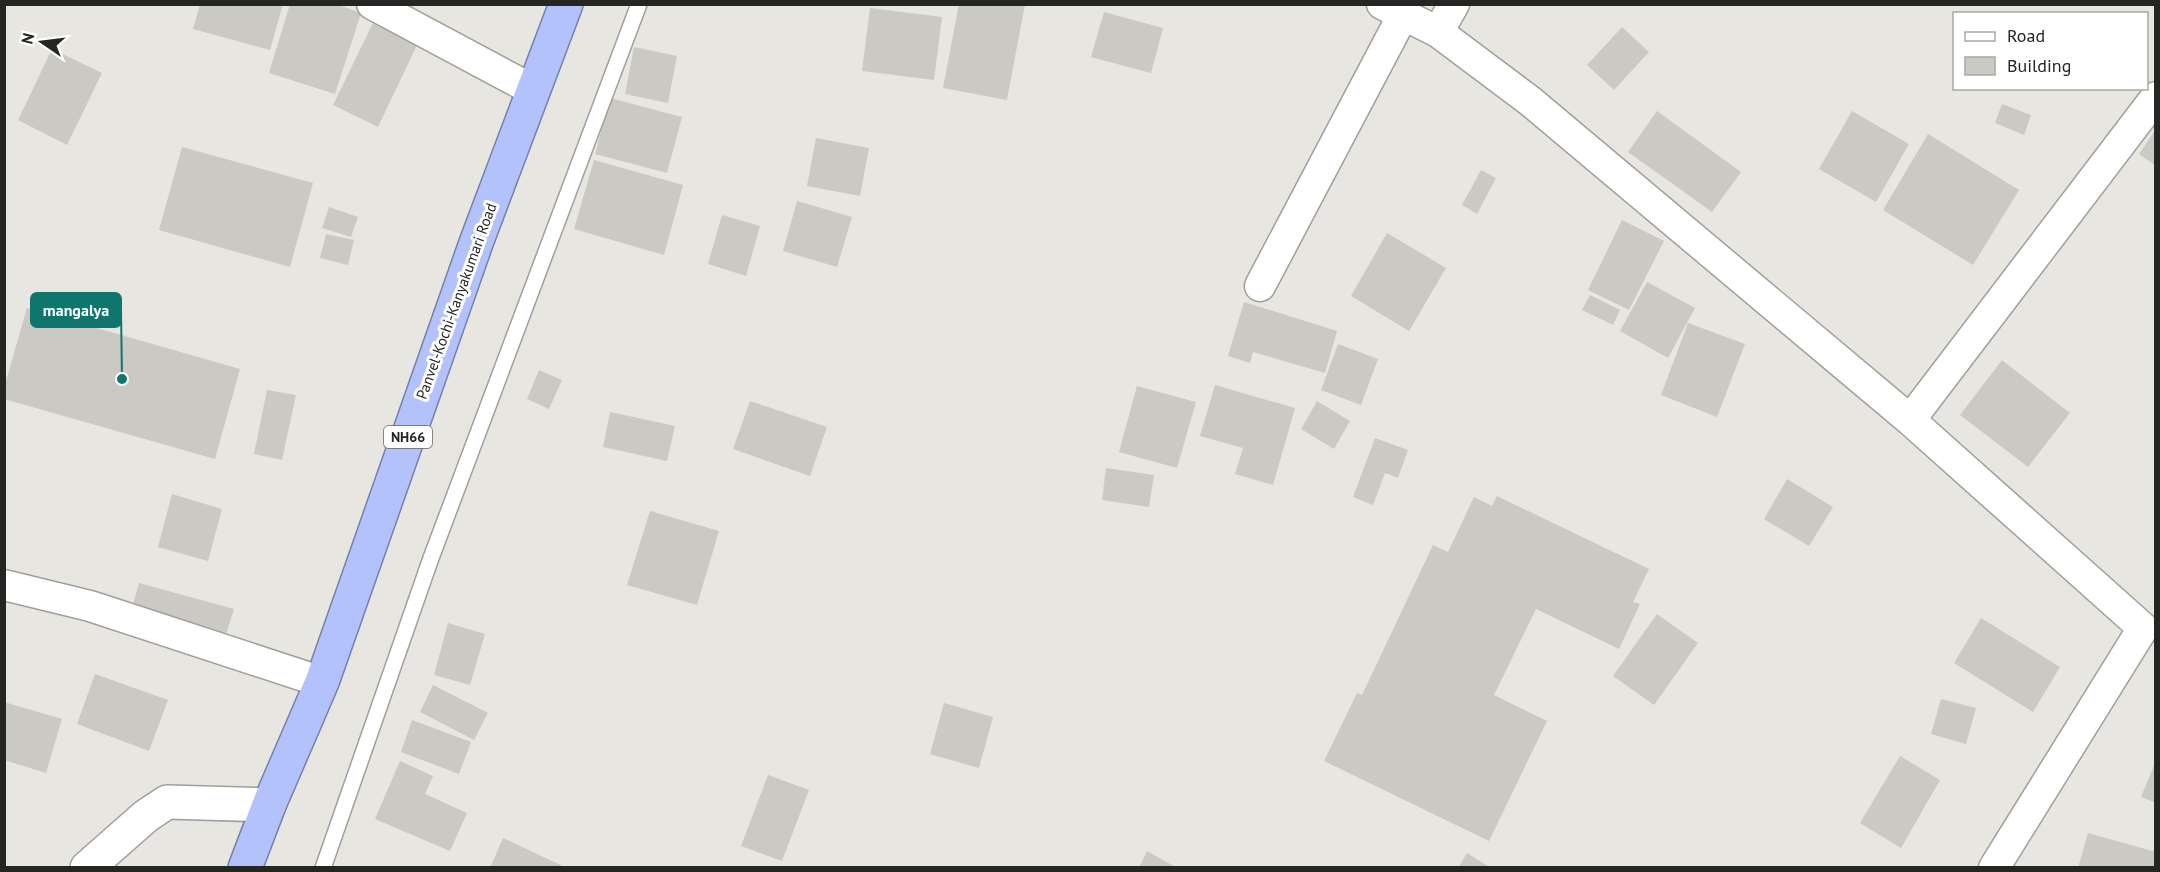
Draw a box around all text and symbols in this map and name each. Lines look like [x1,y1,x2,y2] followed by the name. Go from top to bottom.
[12,12,72,72] north arrow
[1953,12,2148,90] legend
[2007,24,2045,47] text: Road
[16,31,38,46] text: N
[2007,54,2071,77] text: Building
[412,200,500,402] street label: Panvel-Kochi-Kanyakumari Road
[31,293,121,327] callout: mangalya
[43,300,109,320] text: mangalya
[384,426,432,448] road number: NH66

